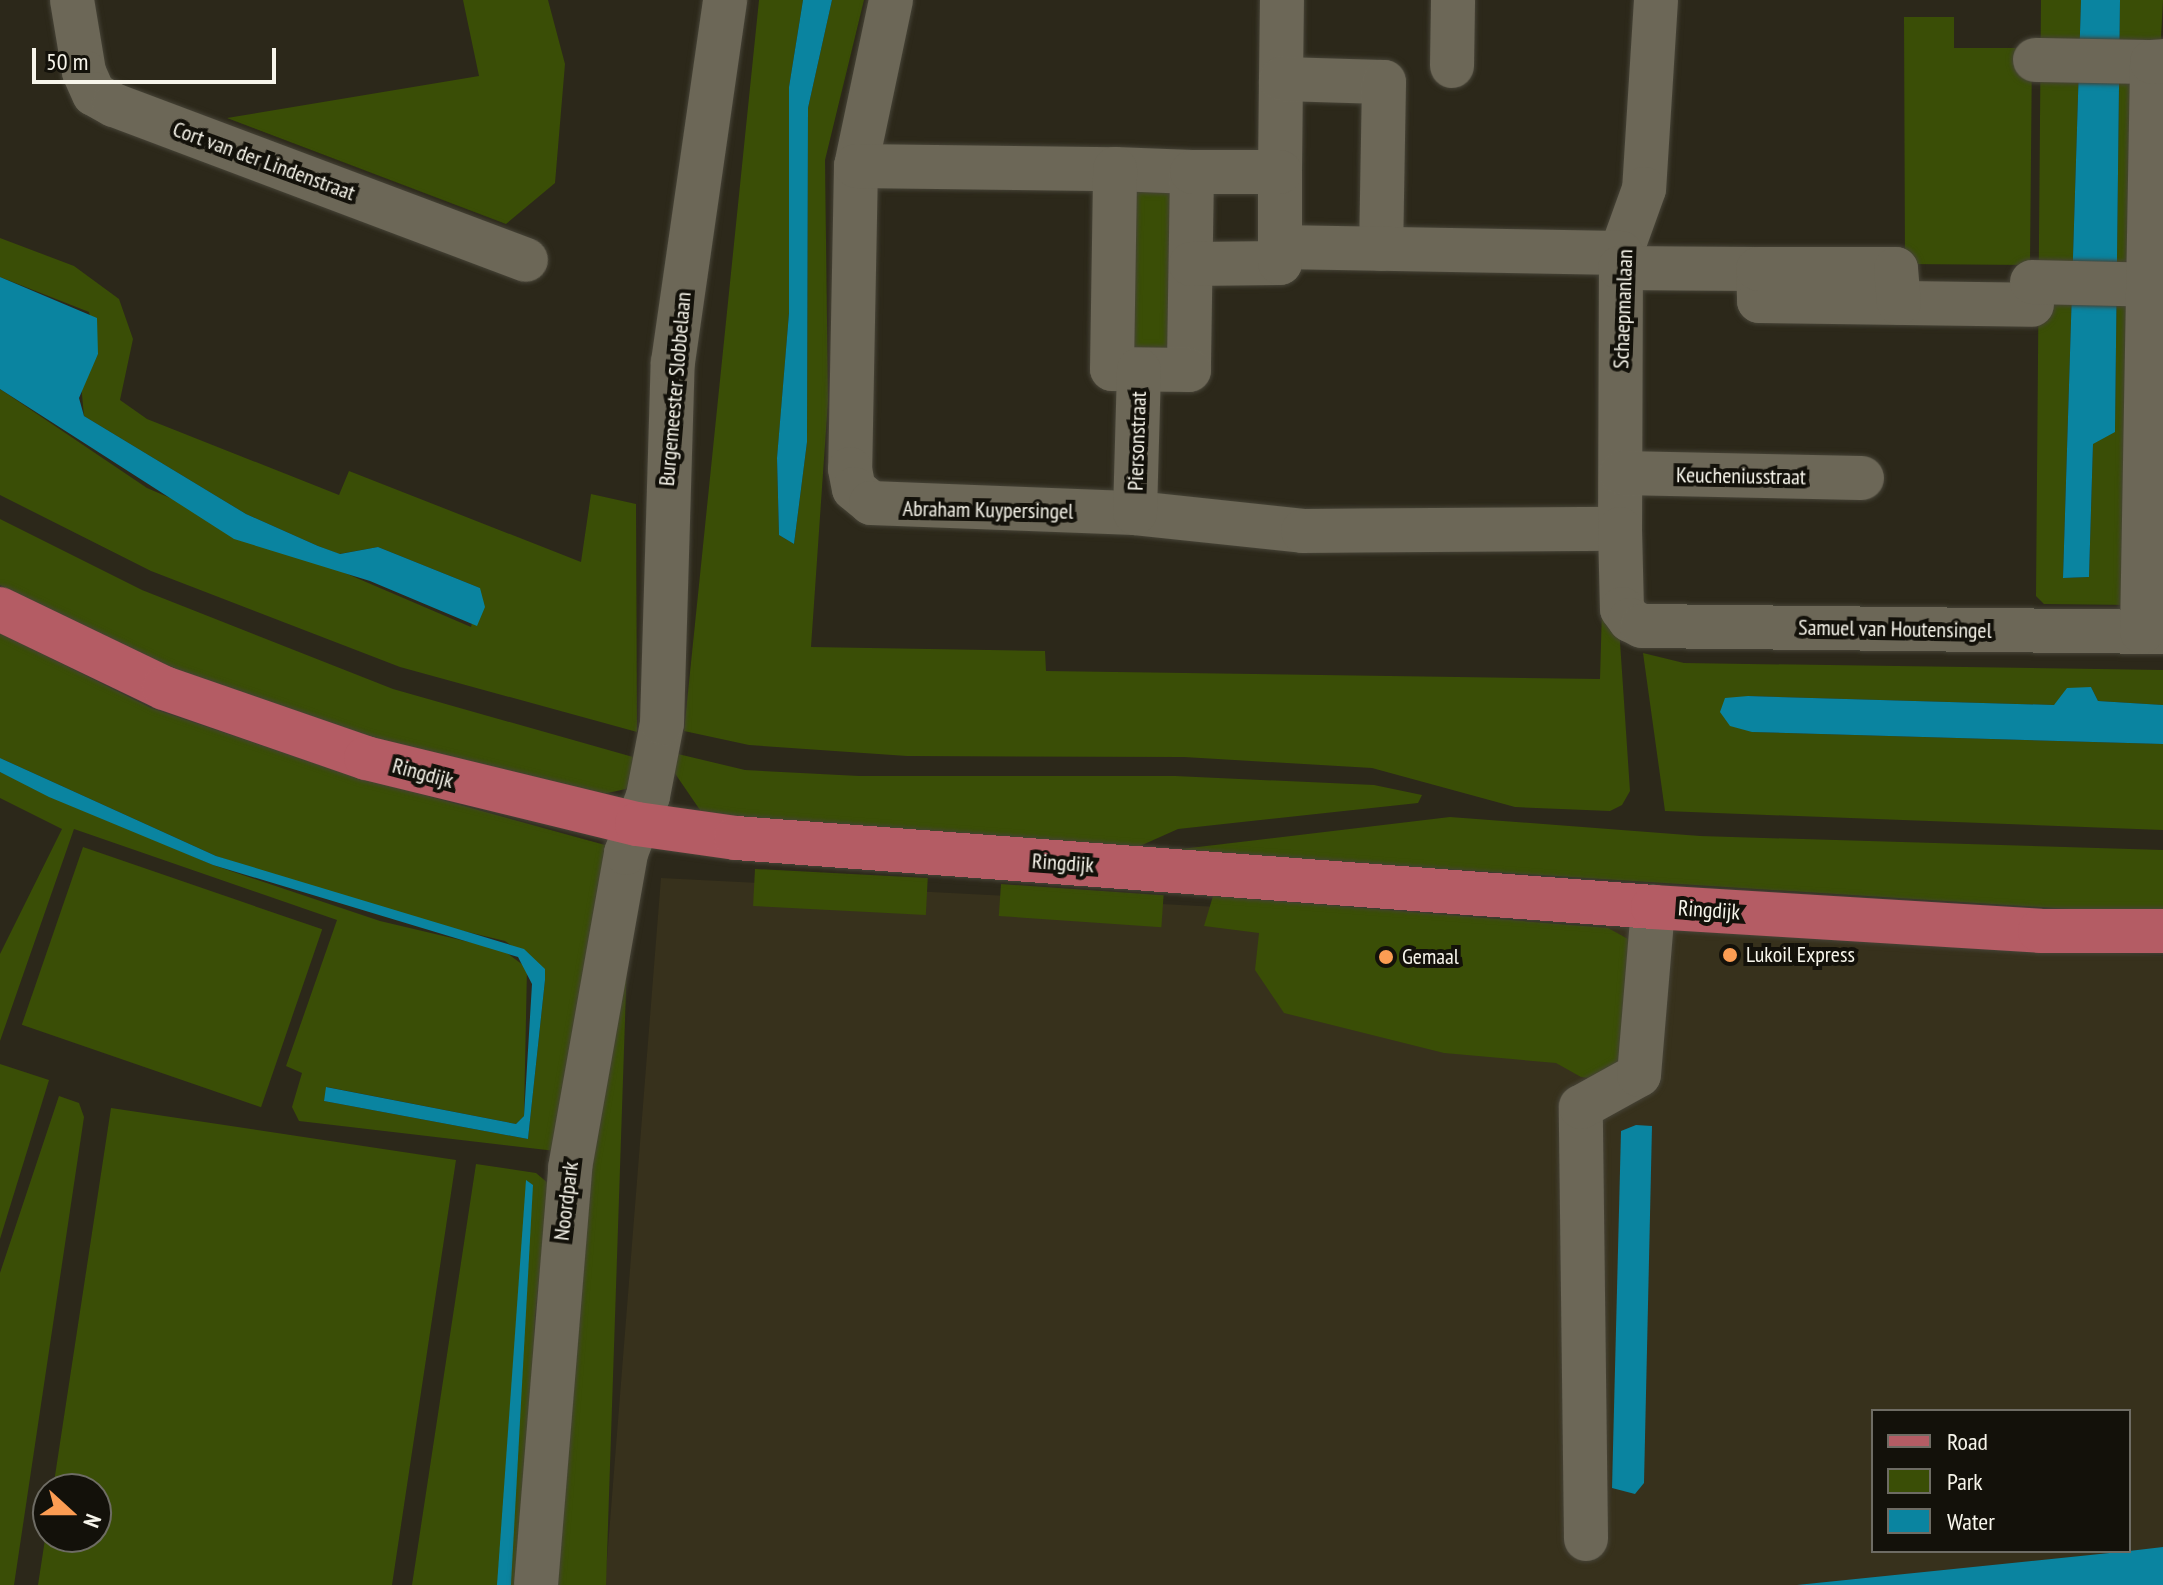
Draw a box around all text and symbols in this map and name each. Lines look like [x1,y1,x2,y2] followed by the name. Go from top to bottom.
[36,32,280,82] scale bar
[46,46,88,77] text: 50 m
[169,116,359,206] street label: Cort van der Lindenstraat
[1608,249,1638,369] street label: Schaepmanlaan
[653,291,697,487] street label: Burgemeester Slobbelaan
[1122,391,1152,491] street label: Piersonstraat
[1676,462,1806,490] street label: Keucheniusstraat
[902,495,1074,525] street label: Abraham Kuypersingel
[1798,614,1992,644] street label: Samuel van Houtensingel
[390,752,456,794] street label: Ringdijk
[1031,848,1095,878] street label: Ringdijk
[1677,895,1741,925] street label: Ringdijk
[1746,942,1855,968] place label: Lukoil Express
[1402,944,1459,970] place label: Gemaal
[1721,946,1739,964] marker: Lukoil Express
[1377,948,1395,966] marker: Gemaal
[548,1160,584,1242] street label: Noordpark
[1871,1409,2131,1553] legend
[1947,1426,1988,1457] text: Road
[1947,1466,1983,1497] text: Park
[32,1473,112,1553] north arrow
[1947,1506,1995,1537] text: Water
[77,1510,108,1531] text: N

